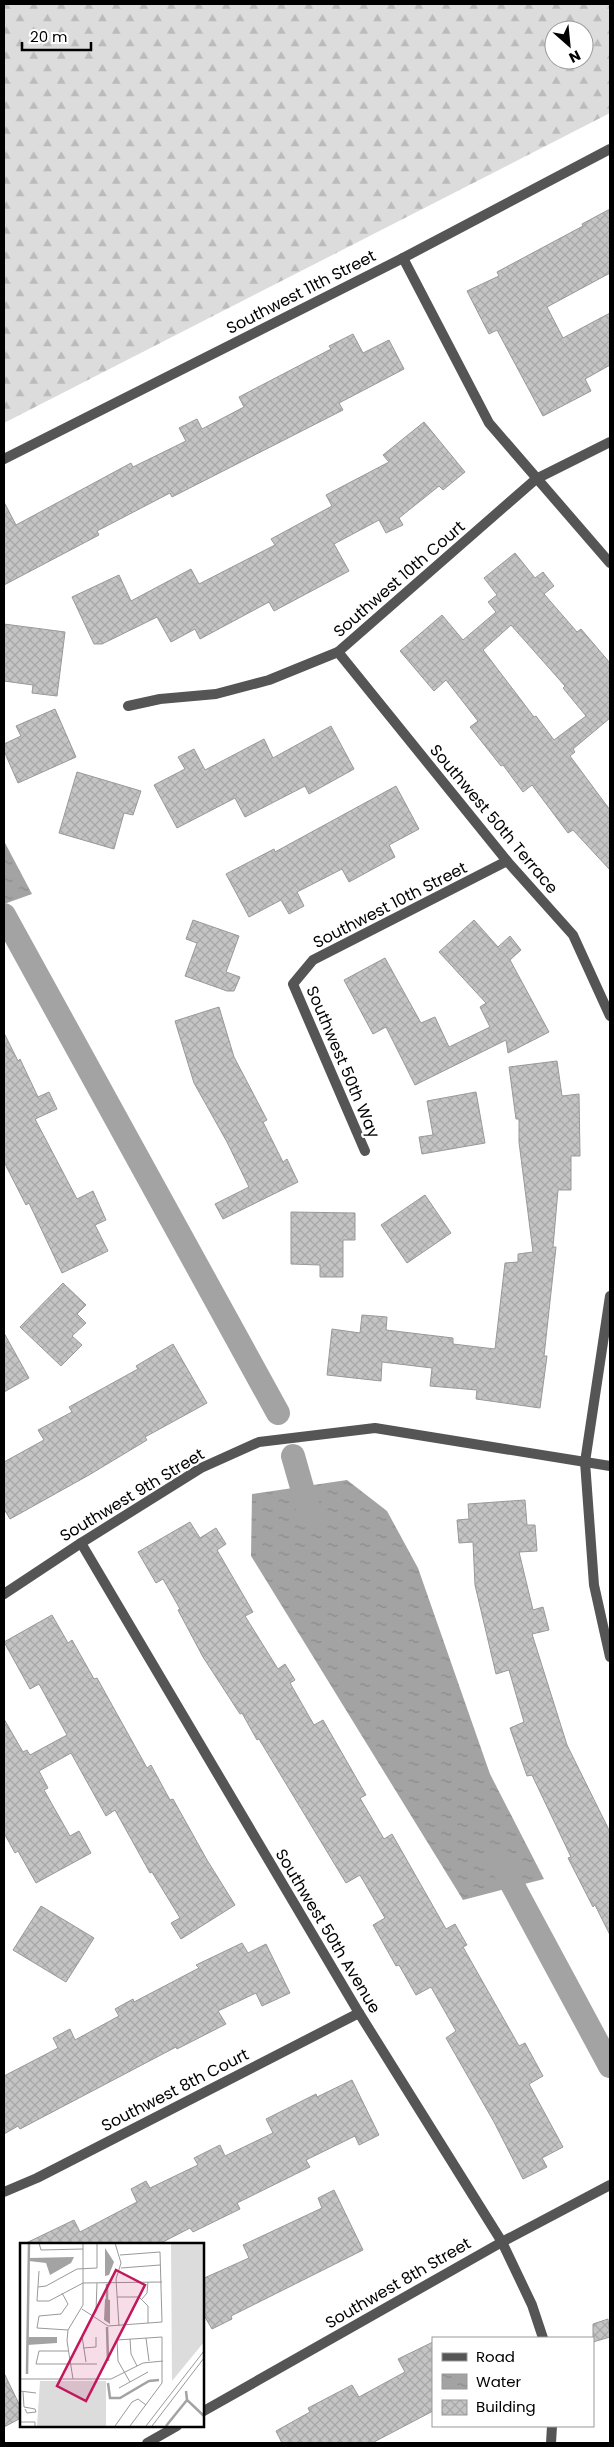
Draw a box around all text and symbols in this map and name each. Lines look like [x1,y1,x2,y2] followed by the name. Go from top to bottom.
[22,20,91,52] scale bar
[544,20,594,70] north arrow
[30,26,68,47] text: 20 m
[566,45,584,68] text: N
[222,244,380,340] street label: Southwest 11th Street
[328,515,470,643] street label: Southwest 10th Court
[425,739,564,899] street label: Southwest 50th Terrace
[309,856,471,954] street label: Southwest 10th Street
[301,982,385,1142] street label: Southwest 50th Way
[55,1443,209,1547] street label: Southwest 9th Street
[270,1845,386,2018] street label: Southwest 50th Avenue
[97,2043,253,2137] street label: Southwest 8th Court
[321,2232,475,2334] street label: Southwest 8th Street
[20,2243,204,2427] inset map
[432,2337,594,2427] legend
[476,2346,515,2367] text: Road
[476,2371,522,2392] text: Water
[476,2396,536,2417] text: Building

